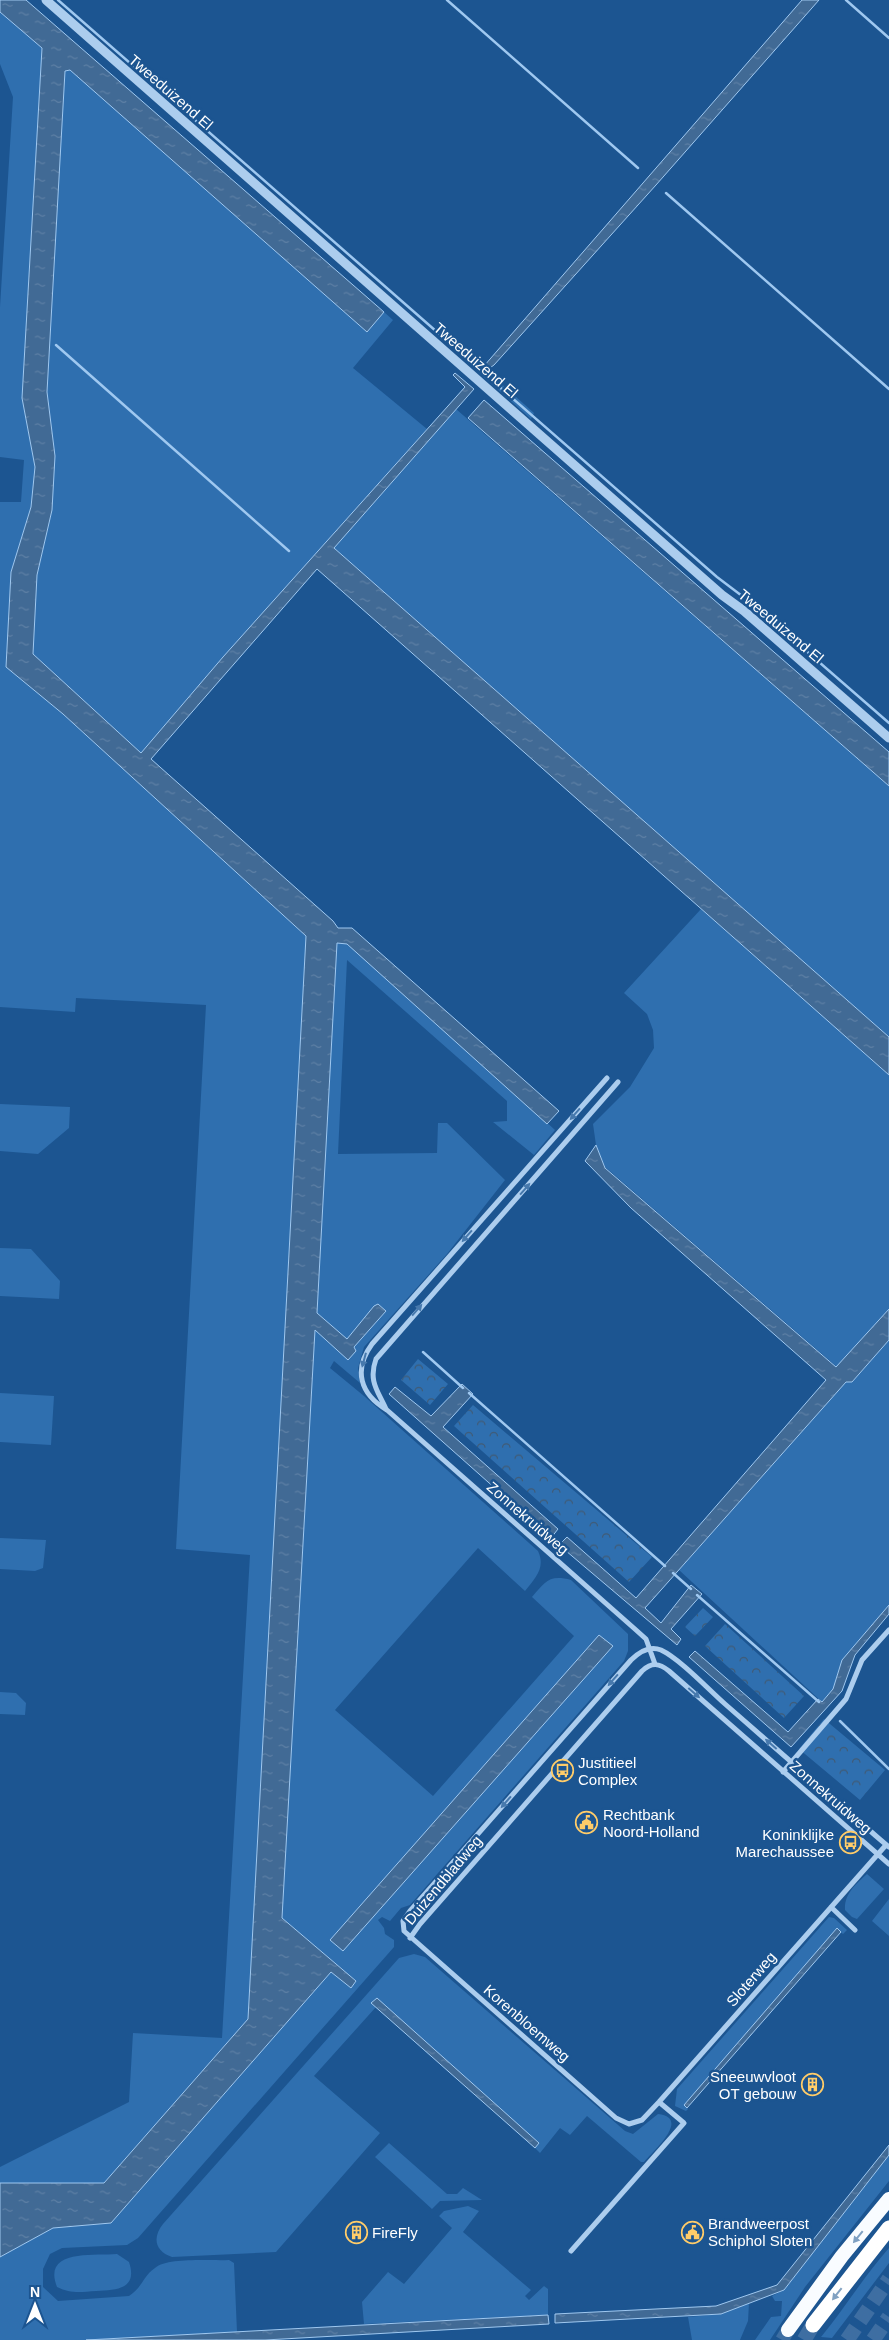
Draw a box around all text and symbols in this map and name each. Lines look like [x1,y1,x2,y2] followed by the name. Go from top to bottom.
[125,51,217,133] street label: Tweeduizend El
[430,319,522,401] street label: Tweeduizend El
[735,585,827,667] street label: Tweeduizend El
[569,1108,581,1120] one-way arrow
[519,1183,531,1195] one-way arrow
[462,1230,473,1243] one-way arrow
[412,1304,423,1317] one-way arrow
[360,1352,368,1368] one-way arrow
[484,1478,572,1558] street label: Zonnekruidweg
[607,1673,619,1685] one-way arrow
[687,1687,700,1698] one-way arrow
[764,1738,777,1749] one-way arrow
[578,1754,638,1788] place label: Justitieel Complex
[787,1757,875,1837] street label: Zonnekruidweg
[550,1759,574,1783] bus stop icon: Justitieel Complex
[500,1795,511,1808] one-way arrow
[603,1806,700,1840] place label: Rechtbank Noord-Holland
[575,1811,599,1835] public building icon: Rechtbank Noord-Holland
[736,1826,834,1860] place label: Koninklijke Marechaussee
[838,1831,862,1855] bus stop icon: Koninklijke Marechaussee
[401,1832,485,1928] street label: Duizendbladweg
[723,1948,779,2010] street label: Sloterweg
[481,1981,573,2065] street label: Korenbloemweg
[710,2068,797,2102] place label: Sneeuwvloot OT gebouw
[800,2073,824,2097] building icon: Sneeuwvloot OT gebouw
[708,2215,812,2249] place label: Brandweerpost Schiphol Sloten
[344,2220,368,2244] building icon: FireFly
[680,2220,704,2244] public building icon: Brandweerpost Schiphol Sloten
[372,2224,418,2241] place label: FireFly
[853,2230,864,2243] one-way arrow
[10,2280,60,2330] north arrow
[30,2284,40,2300] text: N
[832,2287,843,2300] one-way arrow

